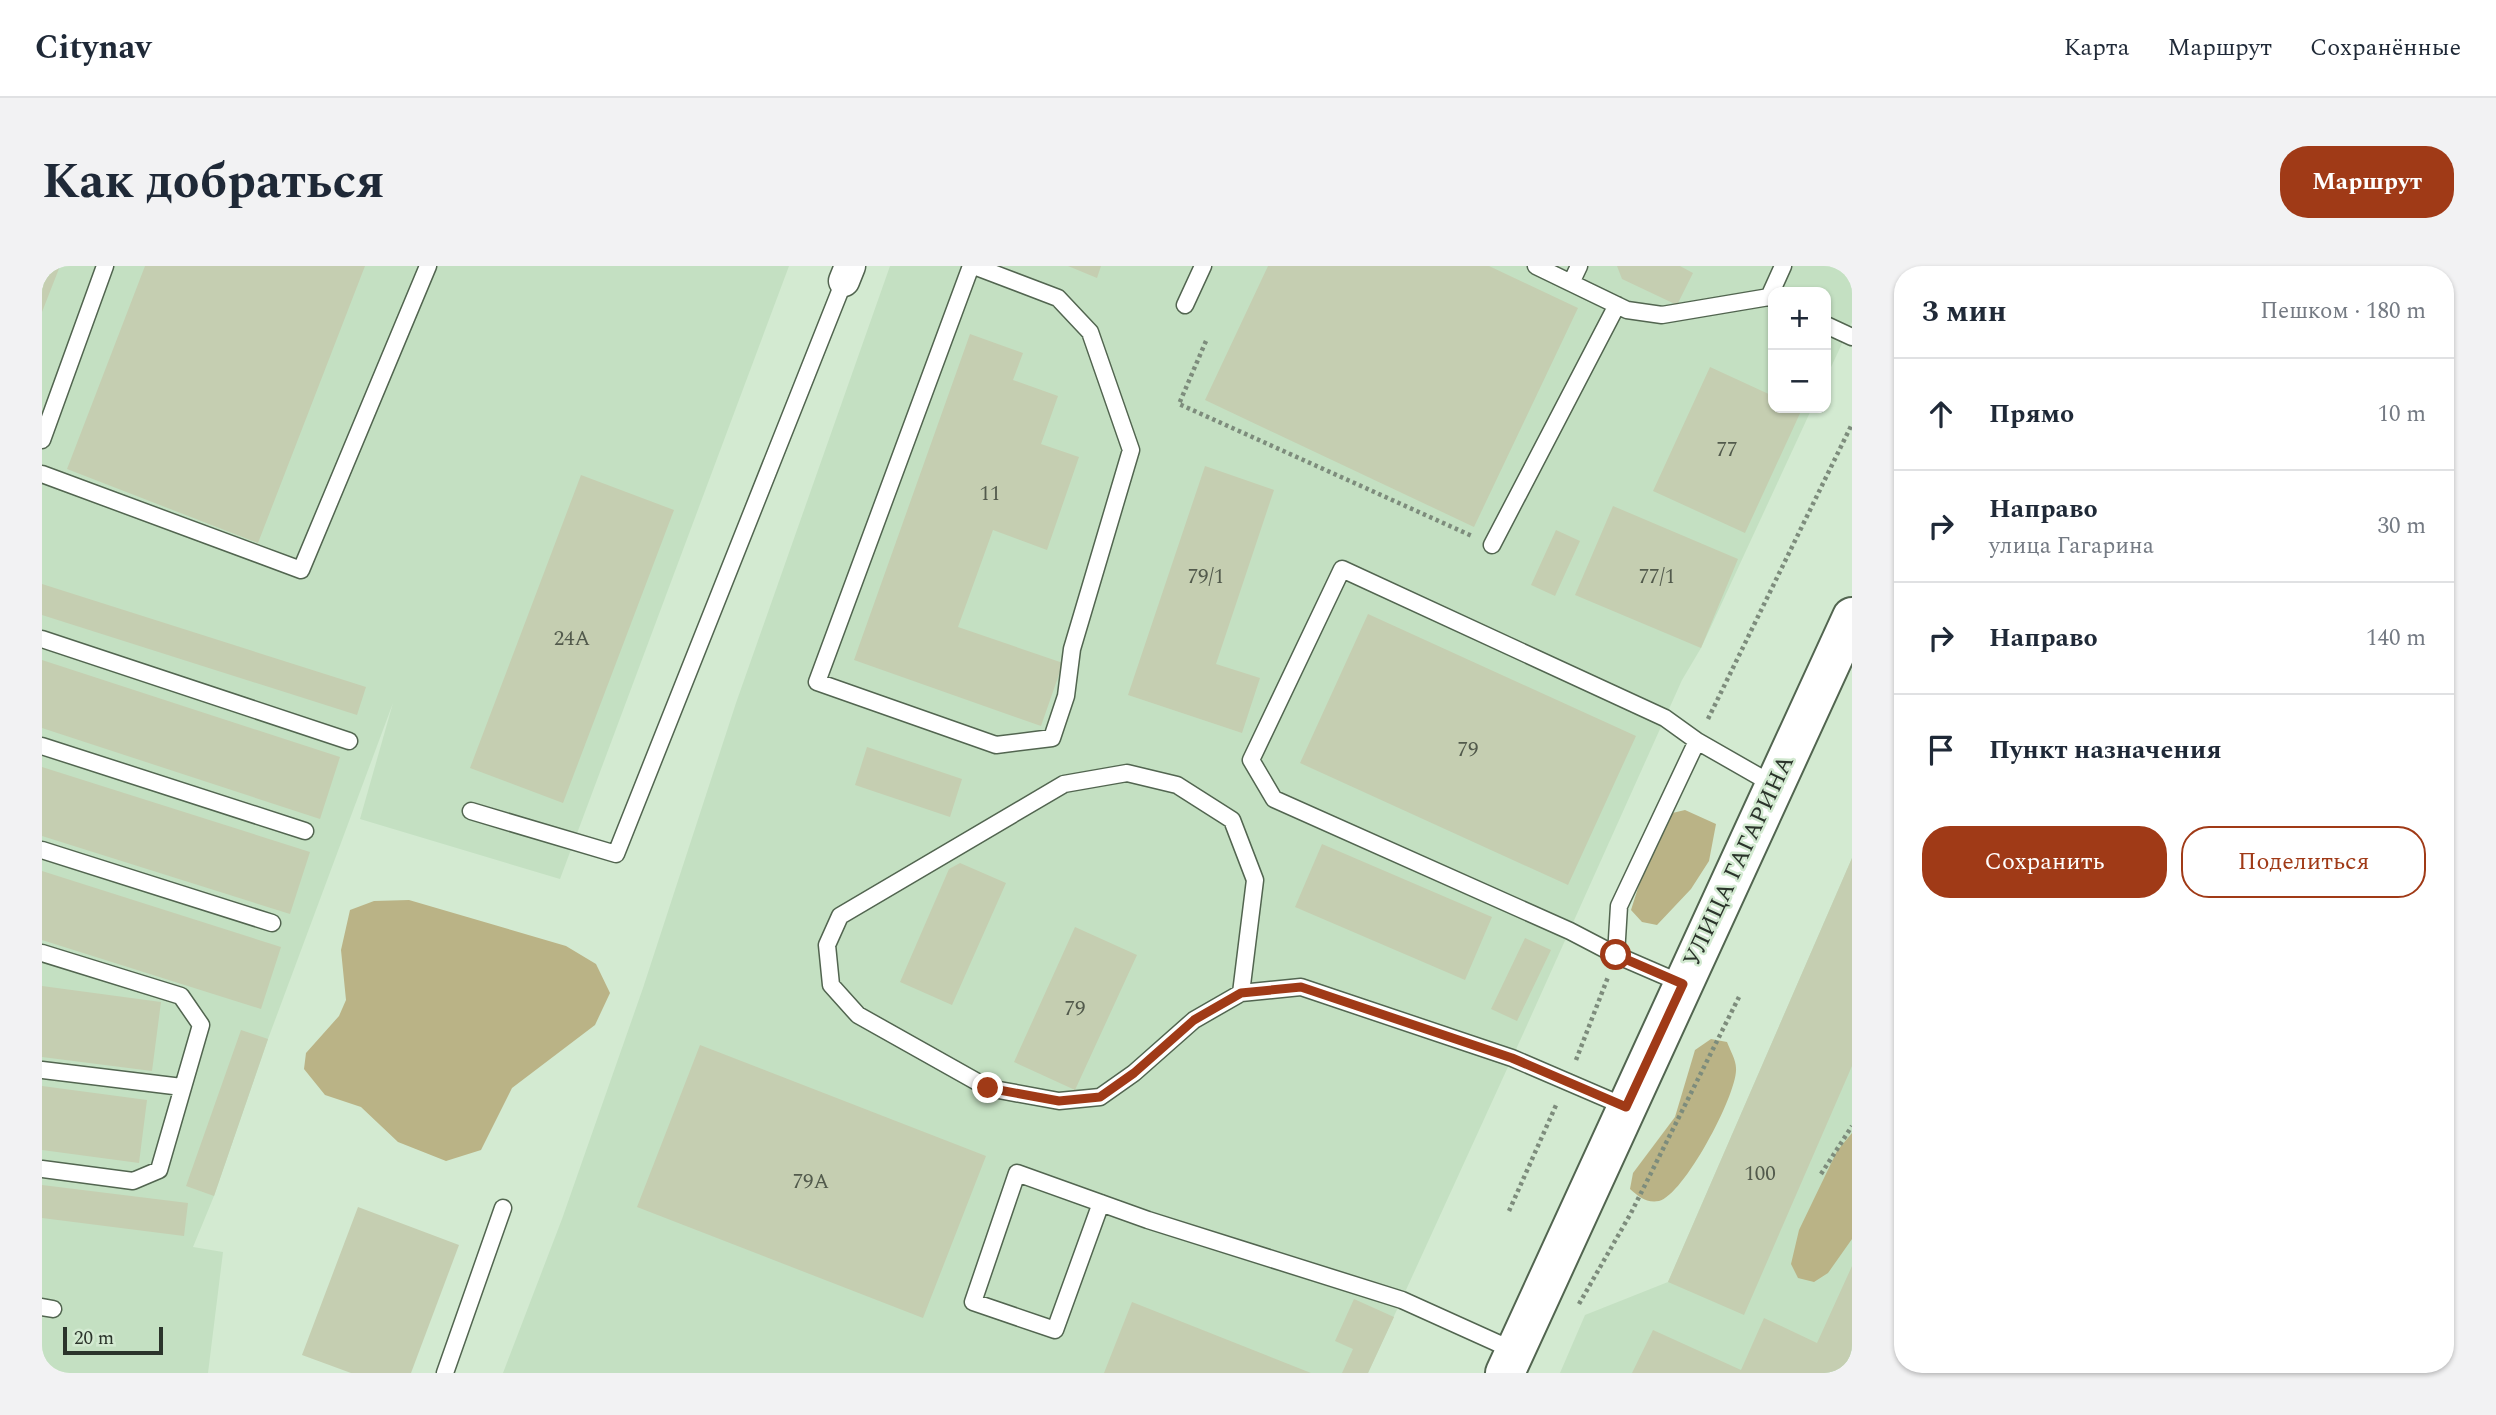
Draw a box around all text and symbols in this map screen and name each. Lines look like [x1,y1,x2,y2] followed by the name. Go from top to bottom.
[35,23,151,73] text: Citynav
[2064,30,2129,66] text: Карта
[2167,30,2272,66] text: Маршрут
[2310,30,2461,66] text: Сохранённые
[42,145,384,220] text: Как добраться
[2280,146,2454,218] button: Маршрут
[1768,287,1831,413] map controls
[1768,287,1831,350] button: +
[1922,289,2007,335] text: 3 мин
[2260,294,2426,329] text: Пешком · 180 m
[1768,350,1831,413] button: −
[1989,394,2074,434] text: Прямо
[1922,395,1960,433] icon: ahead
[2377,397,2426,432] text: 10 m
[1717,434,1738,466] house number: 77
[980,478,1001,510] house number: 11
[1989,489,2098,529] text: Направо
[1922,507,1960,545] icon: right
[2377,509,2426,544] text: 30 m
[1989,529,2154,564] text: улица Гагарина
[1188,561,1224,593] house number: 79/1
[1639,561,1675,593] house number: 77/1
[1989,618,2098,658] text: Направо
[1922,619,1960,657] icon: right
[2366,621,2426,656] text: 140 m
[554,623,591,655] house number: 24А
[1989,730,2222,770] text: Пункт назначения
[1922,731,1960,769] icon: arrive
[1458,734,1479,766] house number: 79
[1674,749,1804,973] street label: УЛИЦА ГАГАРИНА
[1922,826,2167,898] button: Сохранить
[2181,826,2426,898] button: Поделиться
[1600,939,1631,970] route start
[1065,993,1086,1025] house number: 79
[972,1072,1003,1103] route end
[1744,1158,1776,1190] house number: 100
[793,1166,830,1198] house number: 79А
[63,1324,163,1356] scale bar
[74,1324,114,1353] text: 20 m

